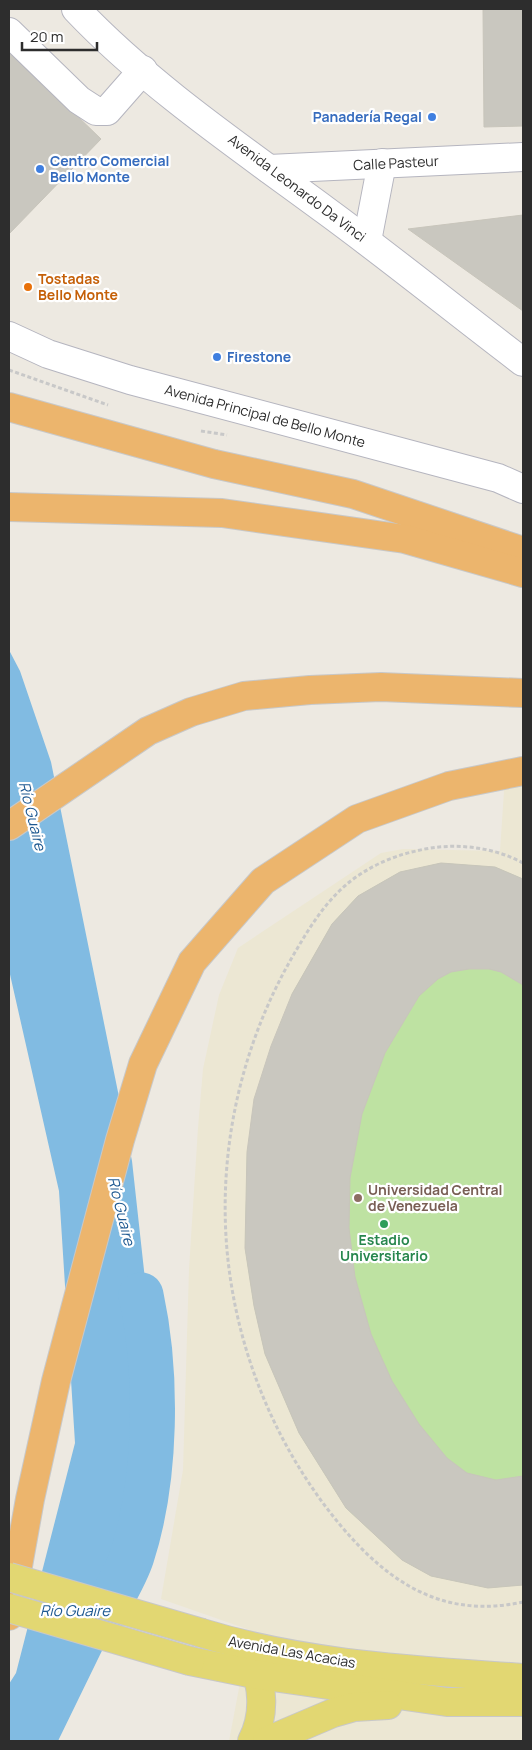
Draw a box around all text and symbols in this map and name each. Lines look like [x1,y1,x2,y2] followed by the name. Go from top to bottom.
[22,20,98,52] scale bar
[30,26,63,47] text: 20 m
[313,107,422,126] place label: Panadería Regal
[426,111,438,123] marker: Panadería Regal
[224,129,370,246] street label: Avenida Leonardo Da Vinci
[50,151,169,186] place label: Centro Comercial Bello Monte
[353,151,439,174] street label: Calle Pasteur
[34,163,46,175] marker: Centro Comercial Bello Monte
[38,269,118,304] place label: Tostadas Bello Monte
[22,281,34,293] marker: Tostadas Bello Monte
[227,347,291,366] place label: Firestone
[211,351,223,363] marker: Firestone
[163,380,368,451] street label: Avenida Principal de Bello Monte
[14,779,51,854] water label: Río Guaire
[103,1174,140,1249] water label: Río Guaire
[368,1180,502,1215] place label: Universidad Central de Venezuela
[352,1192,364,1204] marker: Universidad Central de Venezuela
[378,1218,390,1230] marker: Estadio Universitario
[340,1230,428,1265] place label: Estadio Universitario
[40,1600,111,1621] water label: Río Guaire
[227,1631,357,1672] street label: Avenida Las Acacias

